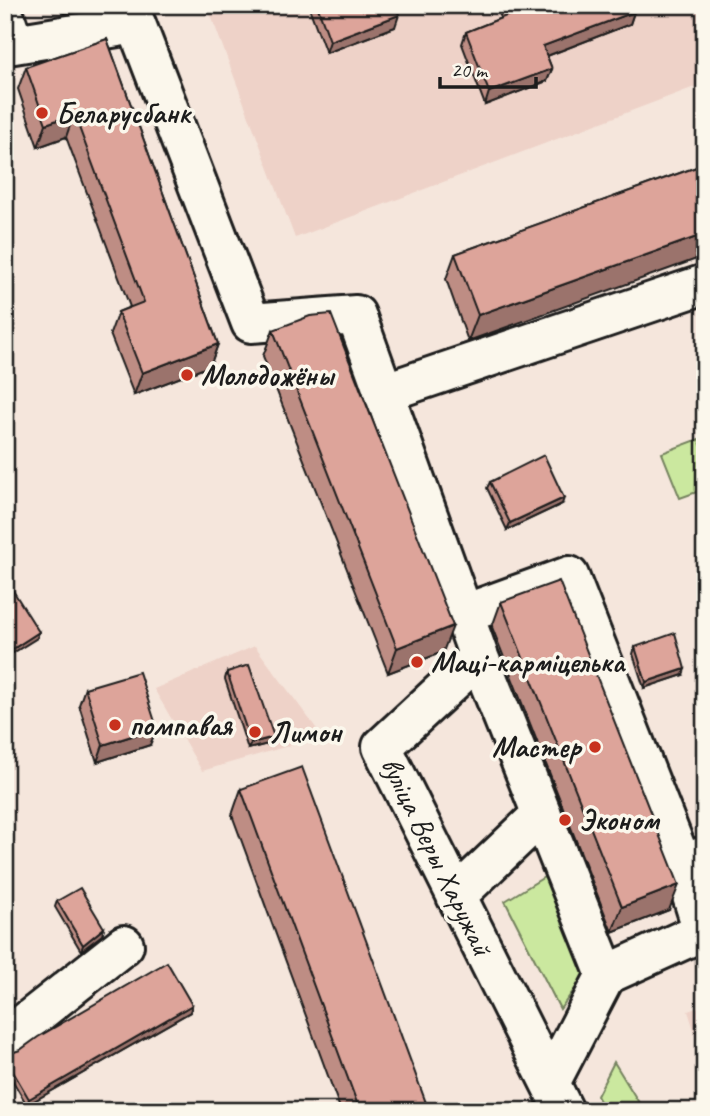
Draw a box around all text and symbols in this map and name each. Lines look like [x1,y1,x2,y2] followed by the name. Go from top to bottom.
[440,46,537,90] scale bar
[451,57,489,83] text: 20 m
[56,94,192,132] place label: Беларусбанк
[34,105,50,121] marker: Беларусбанк
[201,356,336,394] place label: Молодожёны
[179,367,195,383] marker: Молодожёны
[431,643,626,681] place label: Маці-карміцелька
[409,654,425,670] marker: Маці-карміцелька
[129,706,234,744] place label: помпавая
[269,713,343,751] place label: Лимон
[107,717,123,733] marker: помпавая
[247,724,263,740] marker: Лимон
[492,728,583,766] place label: Мастер
[587,739,603,755] marker: Мастер
[372,750,502,963] street label: вуліца Веры Харужай
[579,801,661,839] place label: Эконом
[557,812,573,828] marker: Эконом

